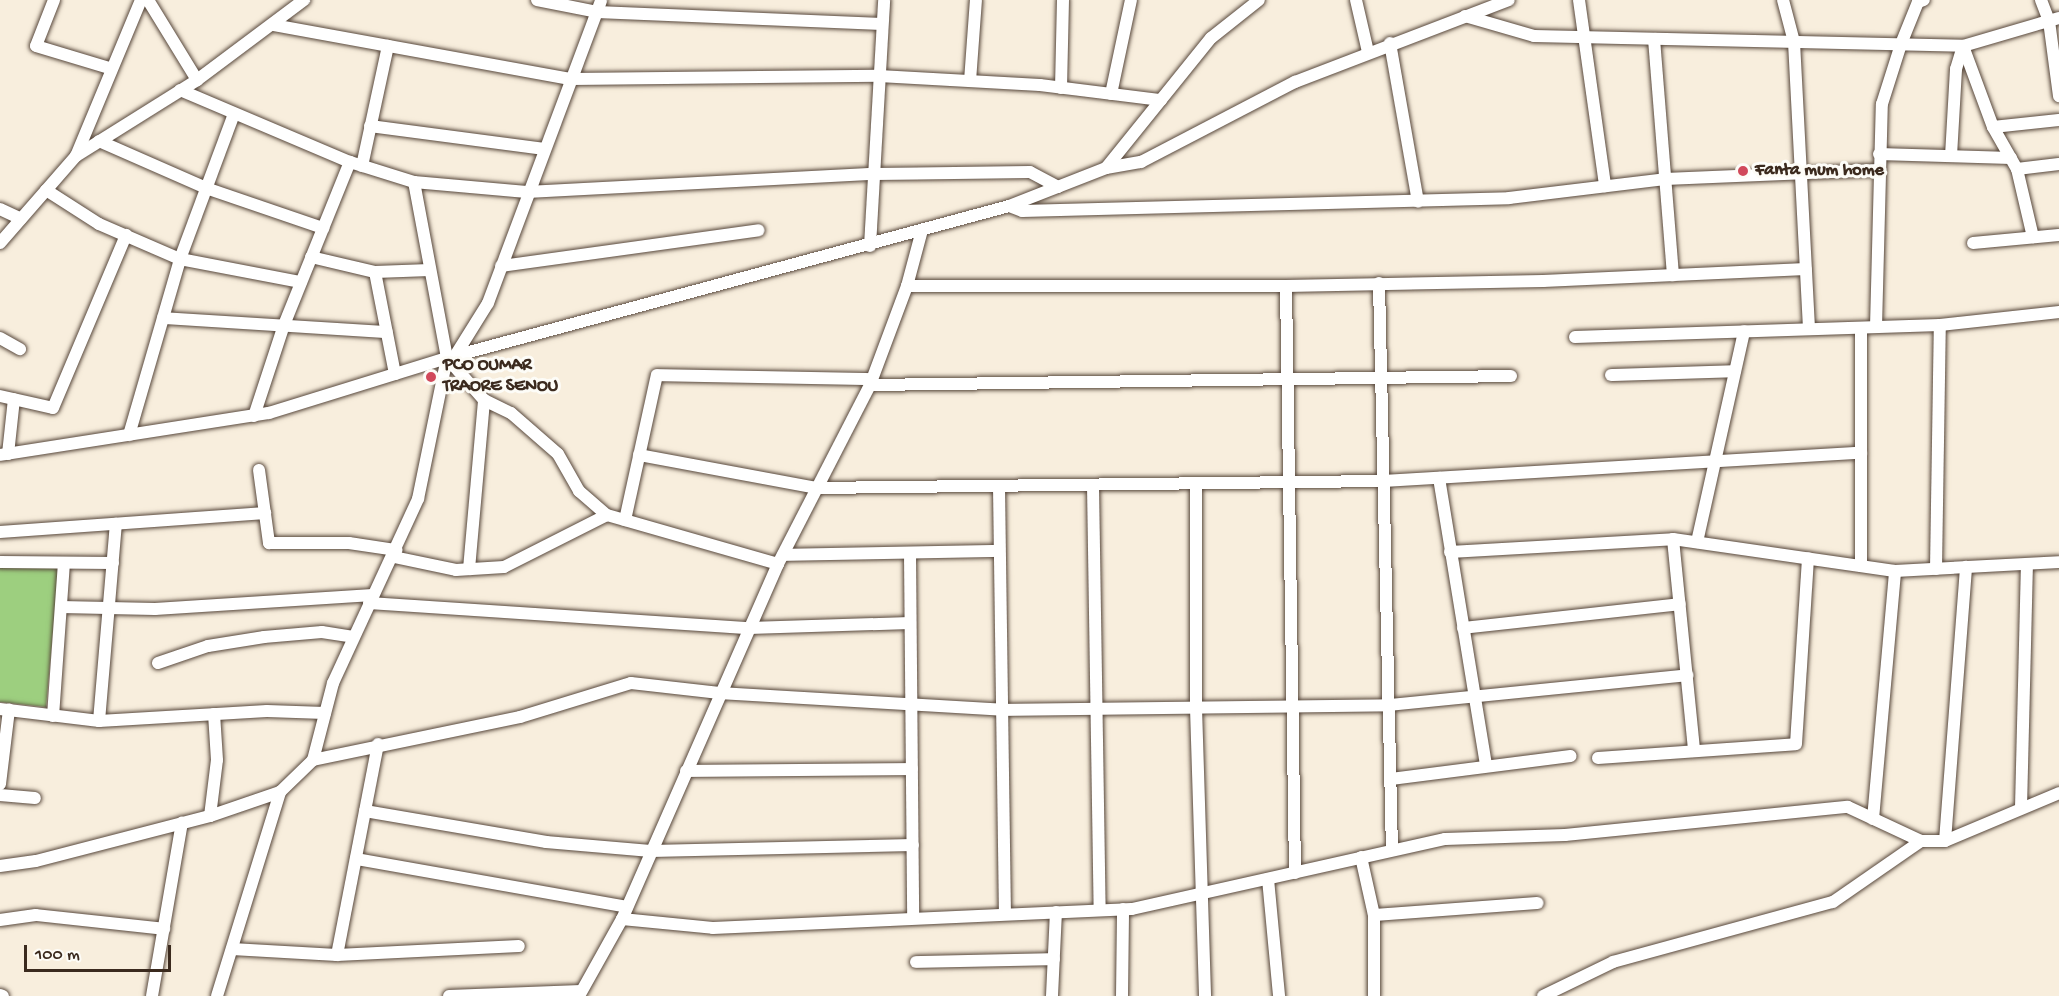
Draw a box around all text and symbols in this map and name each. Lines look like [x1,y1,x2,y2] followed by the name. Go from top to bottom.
[1755,160,1884,182] place label: Fanta mum home
[1736,164,1750,178] marker: Fanta mum home
[443,356,558,398] place label: PCO OUMAR TRAORE SENOU
[424,370,438,384] marker: PCO OUMAR TRAORE SENOU
[27,933,174,971] scale bar
[35,945,80,966] text: 100 m

